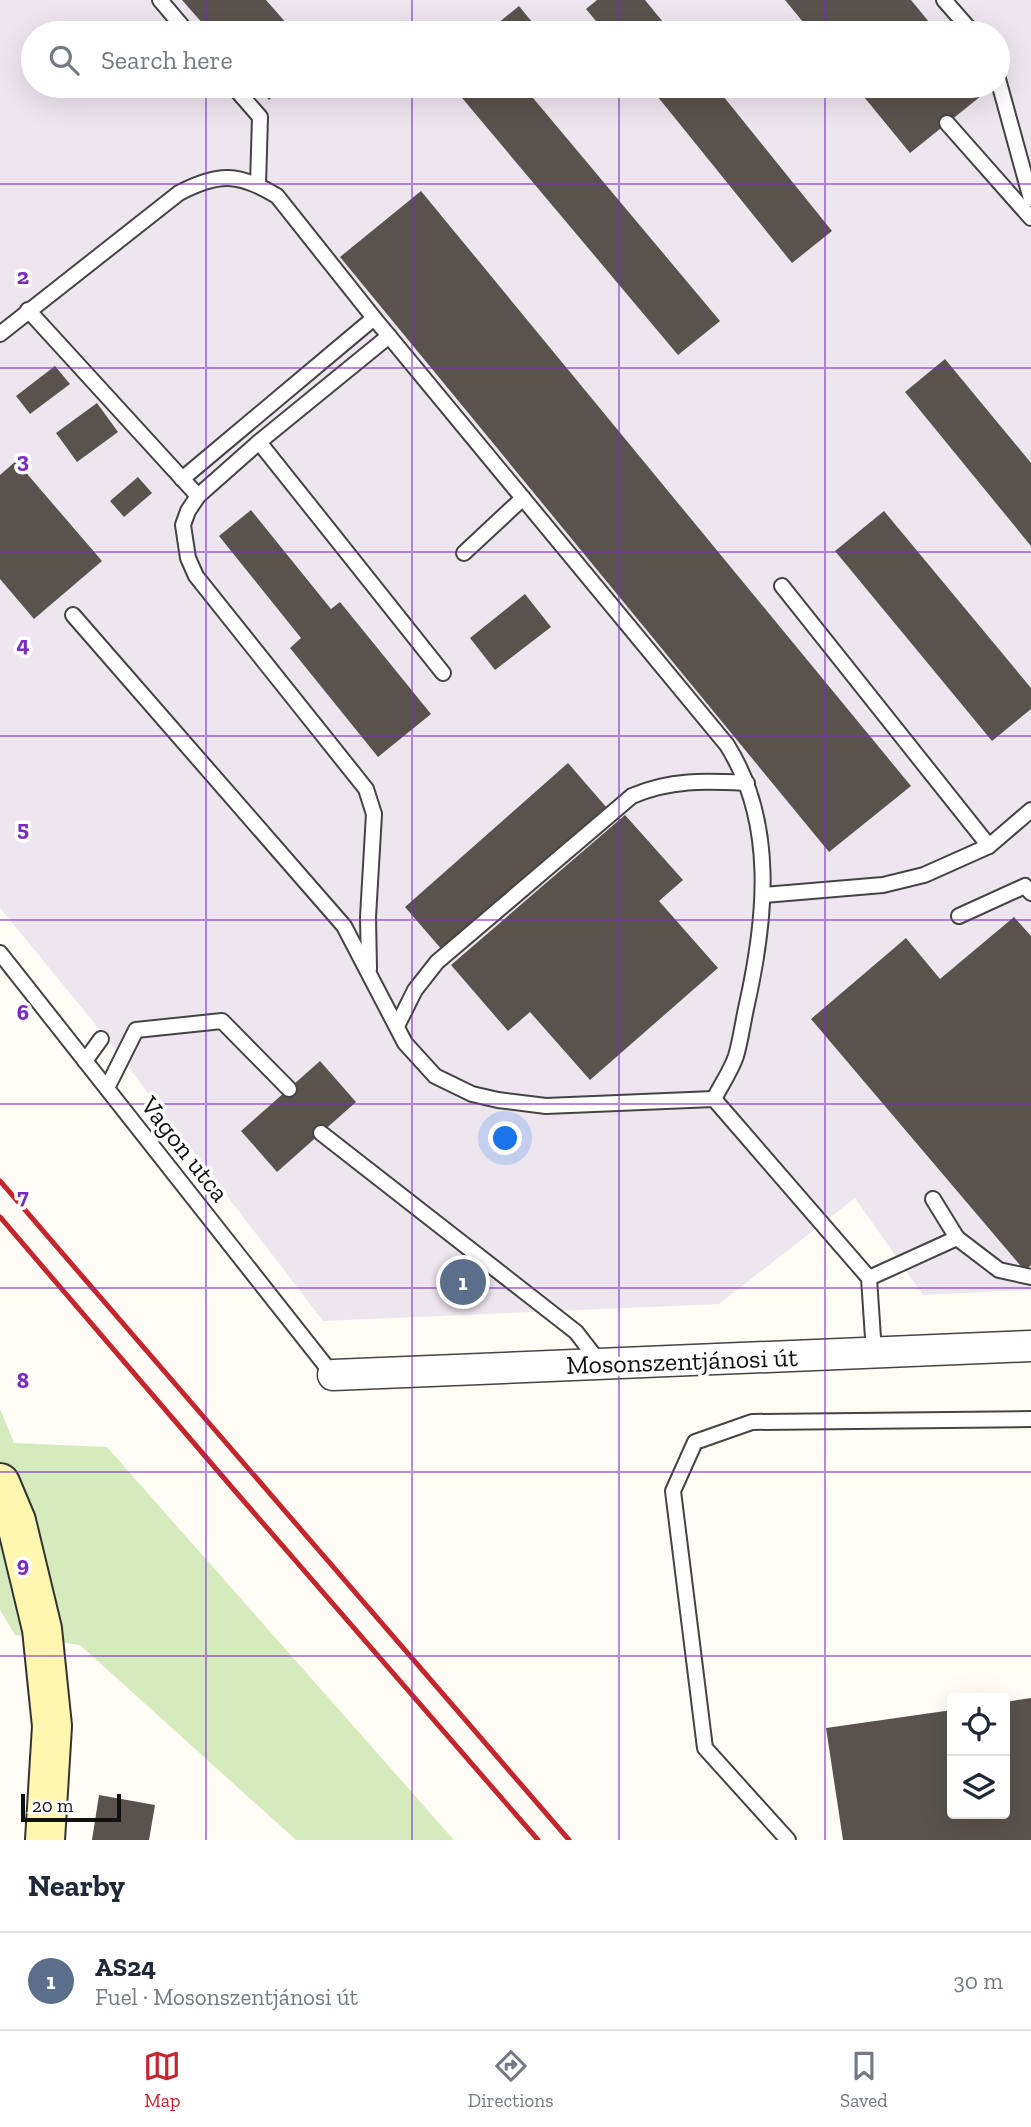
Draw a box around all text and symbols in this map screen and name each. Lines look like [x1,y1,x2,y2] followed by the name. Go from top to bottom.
[21,21,1010,98] search box
[45,41,83,79] icon: search
[101,44,233,76] text: Search here
[17,262,29,290] text: 2
[17,446,29,474] text: 3
[16,630,30,658] text: 4
[17,814,29,842] text: 5
[17,998,29,1026] text: 6
[133,1089,236,1208] street label: Vagon utca
[488,1121,522,1155] your location
[17,1182,29,1210] text: 7
[440,1256,486,1308] pin: 1
[566,1341,799,1381] street label: Mosonszentjánosi út
[17,1366,29,1394] text: 8
[17,1550,29,1578] text: 9
[947,1693,1010,1819] map controls
[947,1693,1010,1756] button: locate
[947,1756,1010,1819] button: layers
[21,1791,121,1823] scale bar
[32,1794,73,1817] text: 20 m
[28,1868,125,1904] text: Nearby
[95,1951,156,1983] text: AS24
[46,1967,56,1995] text: 1
[953,1967,1003,1995] text: 30 m
[95,1983,358,2011] text: Fuel · Mosonszentjánosi út
[143,2047,181,2112] tab: Map
[468,2047,554,2112] tab: Directions
[840,2047,888,2112] tab: Saved

